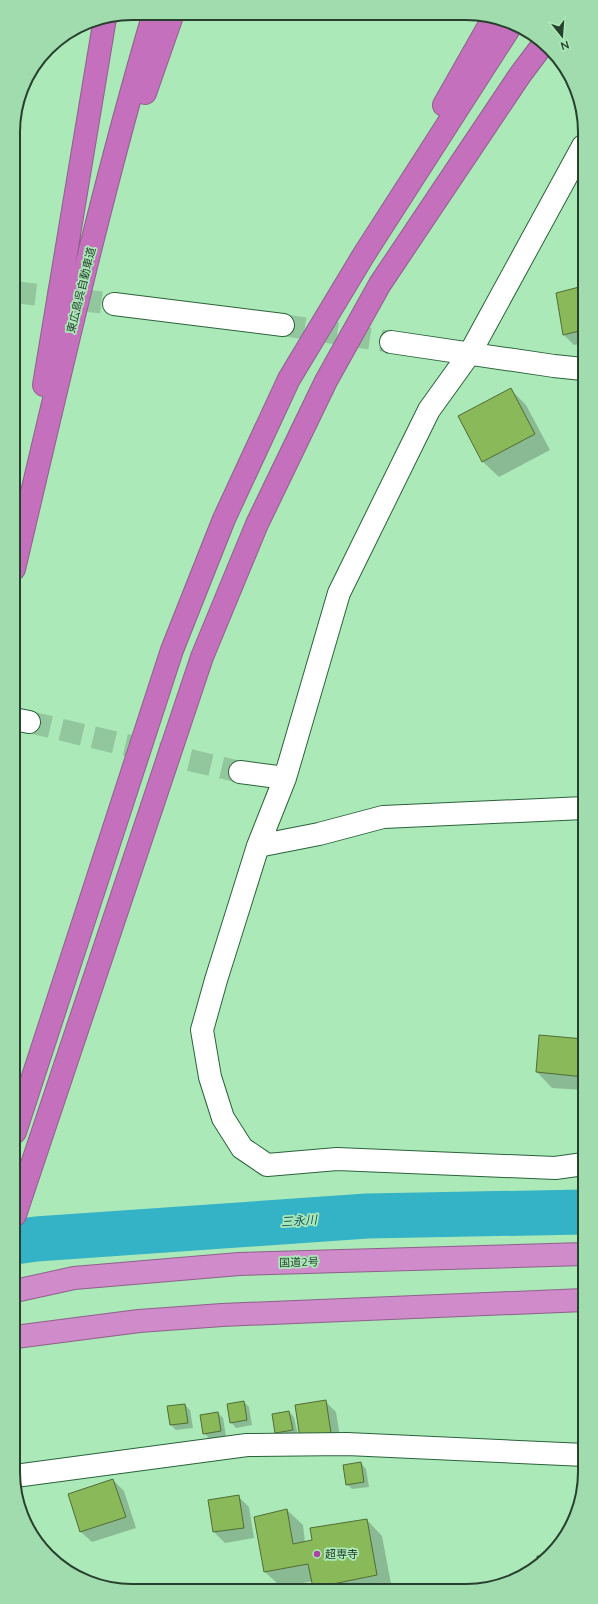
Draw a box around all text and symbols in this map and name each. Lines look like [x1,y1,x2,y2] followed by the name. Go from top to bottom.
[542,16,582,56] north arrow
[559,38,571,53] text: N
[64,246,98,334] street label: 東広島呉自動車道
[280,1212,319,1229] water label: 三永川
[279,1254,319,1270] street label: 国道2号
[325,1547,358,1561] place label: 超専寺
[312,1549,322,1559] marker: 超専寺

